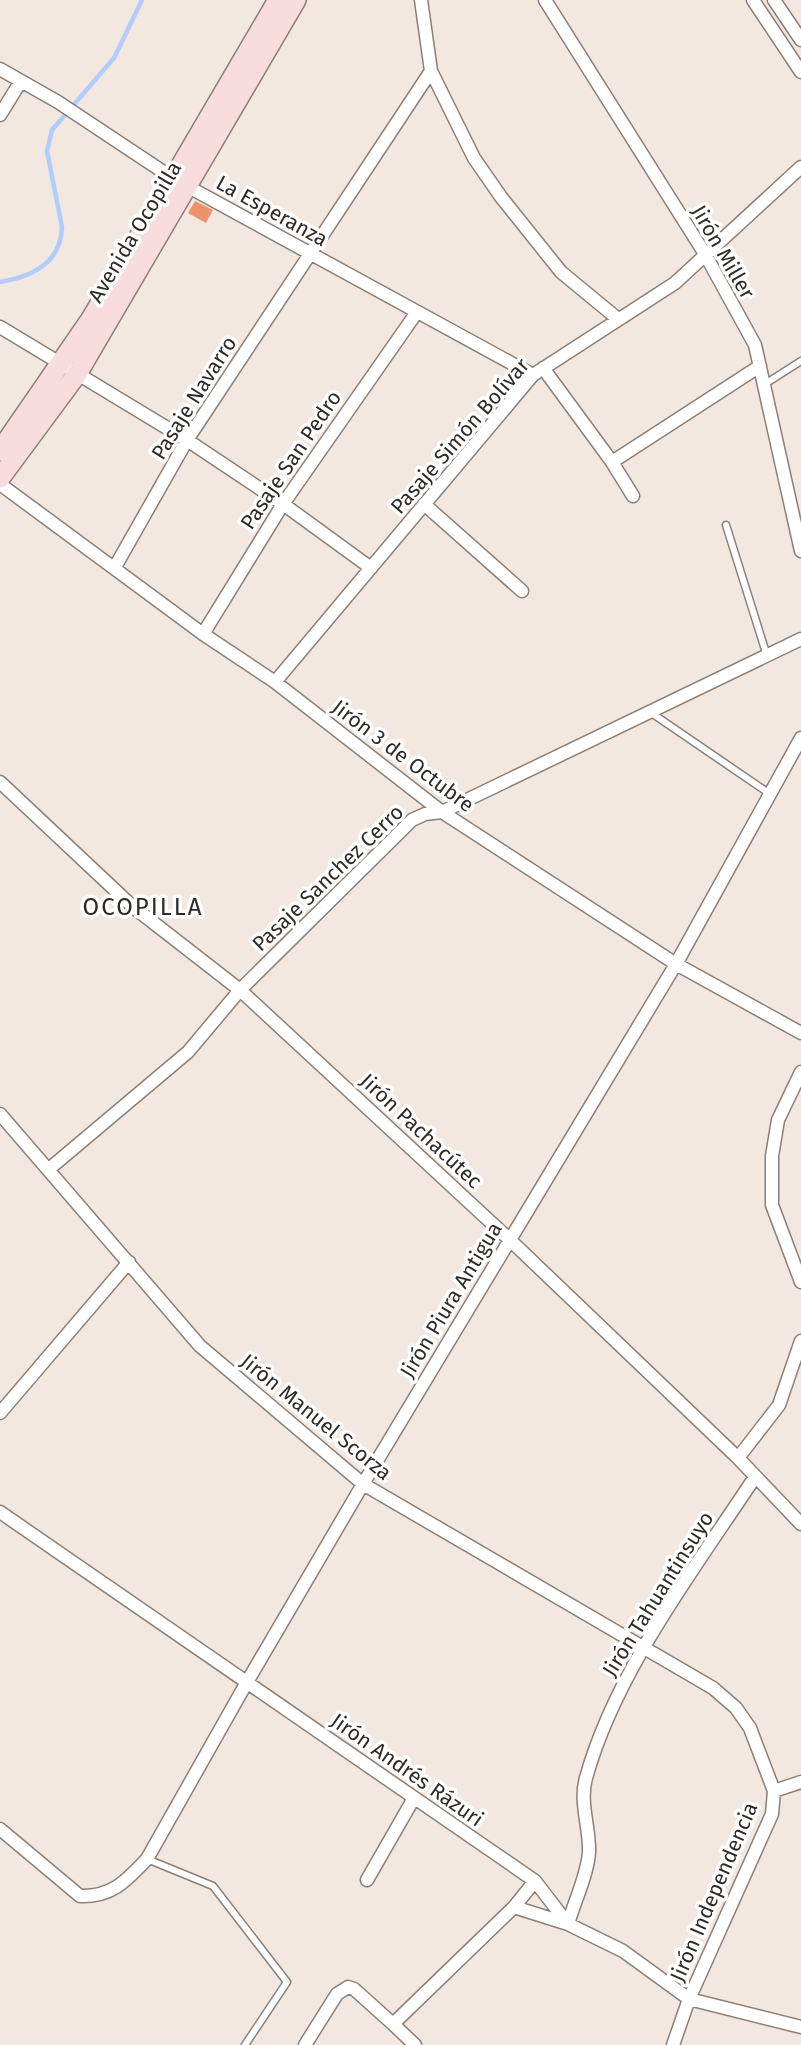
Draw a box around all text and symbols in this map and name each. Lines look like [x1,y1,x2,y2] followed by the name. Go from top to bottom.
[83,157,187,307] street label: Avenida Ocopilla
[212,170,332,252] street label: La Esperanza
[686,200,760,304] street label: Jirón Miller
[146,331,242,465] street label: Pasaje Navarro
[385,353,535,519] street label: Pasaje Simón Bolívar
[235,386,347,534] street label: Pasaje San Pedro
[327,694,479,818] street label: Jirón 3 de Octubre
[247,799,409,957] street label: Pasaje Sanchez Cerro
[83,893,203,921] district label: OCOPILLA
[355,1068,487,1194] street label: Jirón Pachacútec
[394,1218,508,1382] street label: Jirón Piura Antigua
[235,1348,397,1486] street label: Jirón Manuel Scorza
[597,1507,719,1681] street label: Jirón Tahuantinsuyo
[326,1708,488,1832] street label: Jirón Andrés Rázuri
[664,1798,764,1986] street label: Jirón Independencia

